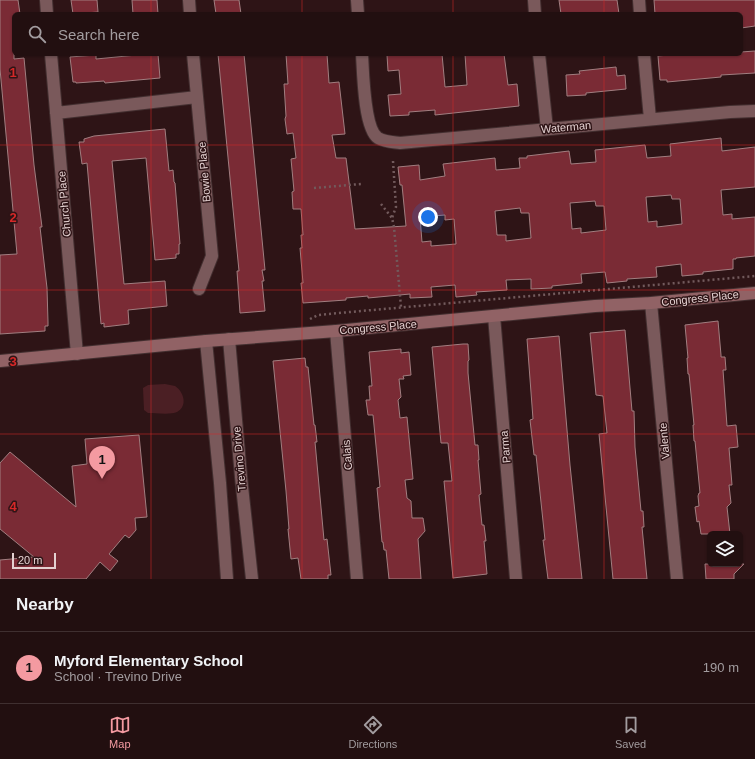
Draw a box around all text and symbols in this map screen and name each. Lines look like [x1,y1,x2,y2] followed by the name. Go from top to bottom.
[12,12,743,56] search box
[26,23,48,45] icon: search
[58,26,140,43] text: Search here
[9,65,17,80] text: 1
[540,119,592,135] street label: Waterman
[195,141,213,203] street label: Bowie Place
[55,171,73,237] street label: Church Place
[418,207,438,227] your location
[9,210,17,225] text: 2
[661,288,739,308] street label: Congress Place
[339,318,417,336] street label: Congress Place
[9,354,17,369] text: 3
[656,422,672,460] street label: Valente
[230,426,248,492] street label: Trevino Drive
[498,429,512,464] street label: Parma
[340,439,354,471] street label: Calais
[89,446,115,479] pin: 1
[9,499,17,514] text: 4
[707,531,743,567] map controls
[707,531,743,567] button: layers
[12,551,56,570] scale bar
[18,554,42,566] text: 20 m
[16,595,74,614] text: Nearby
[54,652,243,669] text: Myford Elementary School
[25,660,33,675] text: 1
[703,660,739,675] text: 190 m
[54,669,182,684] text: School · Trevino Drive
[109,714,131,750] tab: Map
[348,714,397,750] tab: Directions
[615,714,646,750] tab: Saved

